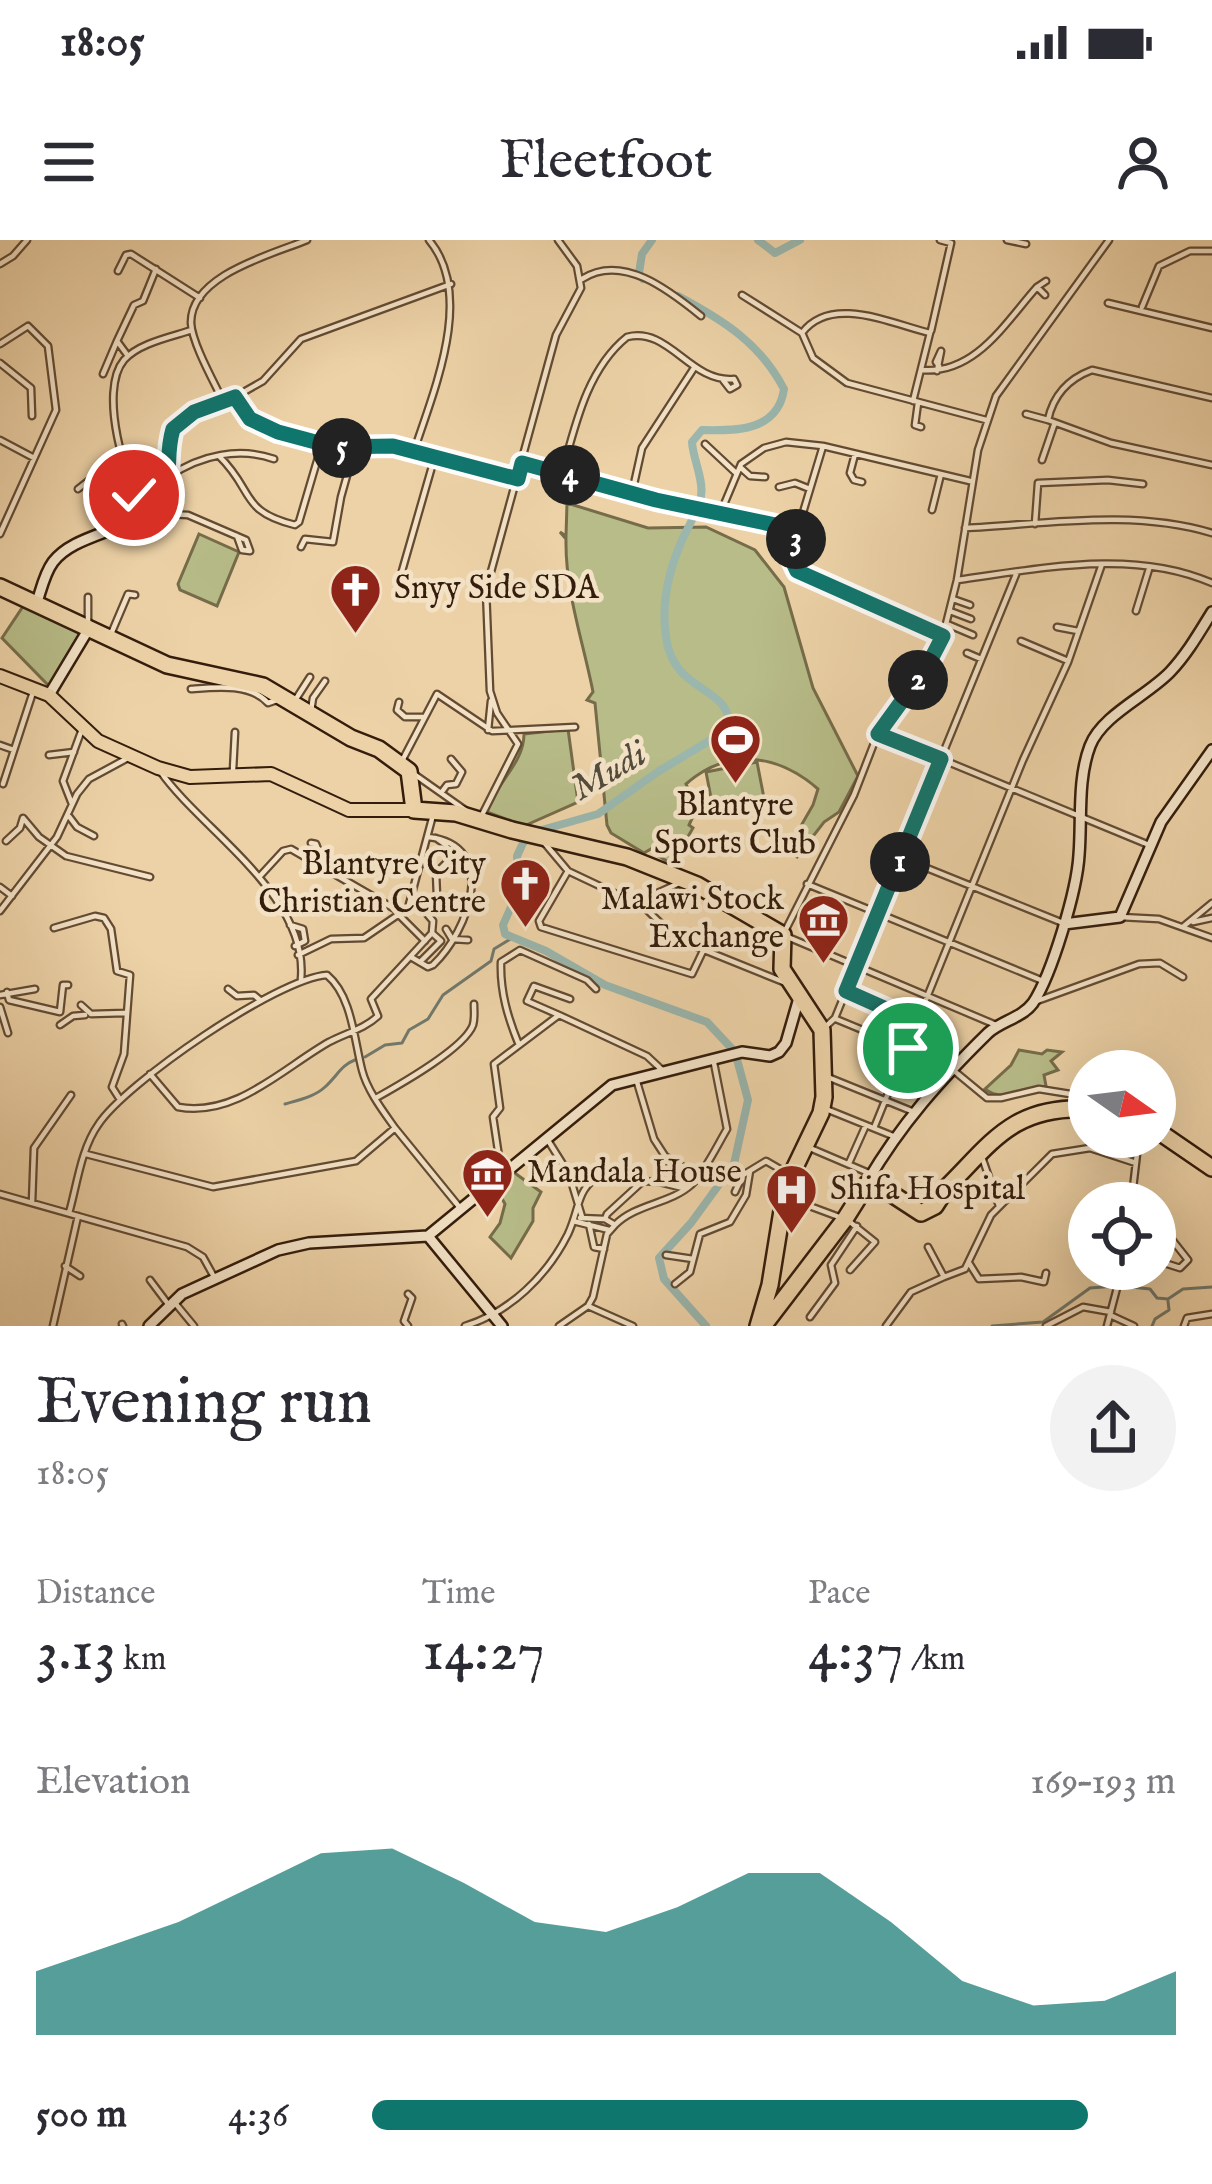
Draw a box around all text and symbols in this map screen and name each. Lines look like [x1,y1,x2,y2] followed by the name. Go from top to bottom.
[60,14,145,71] text: 18:05
[500,128,712,197] text: Fleetfoot
[36,129,102,195] icon: menu
[1110,129,1176,195] icon: person
[312,418,372,478] pin: 5
[336,427,348,469] text: 5
[83,444,185,546] pin
[540,445,600,505] pin: 4
[562,454,578,496] text: 4
[101,462,167,528] icon: check
[766,509,826,569] pin: 3
[790,518,802,560] text: 3
[327,561,383,635] church icon: Snyy Side SDA
[394,568,599,610] place label: Snyy Side SDA
[888,650,948,710] pin: 2
[910,659,926,701] text: 2
[707,711,763,785] sports icon: Blantyre Sports Club
[563,731,657,812] water label: Mudi
[654,785,816,865] place label: Blantyre Sports Club
[870,832,930,892] pin: 1
[894,841,906,883] text: 1
[258,844,487,924] place label: Blantyre City Christian Centre
[497,856,553,930] church icon: Blantyre City Christian Centre
[600,879,784,959] place label: Malawi Stock Exchange
[795,891,851,965] museum icon: Malawi Stock Exchange
[857,997,959,1099] pin
[875,1015,941,1081] icon: arrive
[1068,1050,1176,1158] north arrow
[1068,1050,1176,1290] map controls
[460,1145,516,1219] museum icon: Mandala House
[527,1152,742,1194] place label: Mandala House
[763,1162,819,1236] hospital icon: Shifa Hospital
[830,1169,1025,1211] place label: Shifa Hospital
[1068,1182,1176,1290] button: locate
[36,1362,372,1446] text: Evening run
[1050,1365,1176,1491] button: share
[36,1449,109,1498] text: 18:05
[36,1573,155,1615] text: Distance
[422,1573,495,1615] text: Time
[808,1573,870,1615] text: Pace
[36,1615,116,1691] text: 3.13
[422,1615,545,1691] text: 14:27
[808,1615,904,1691] text: 4:37
[116,1639,166,1681] text: km
[904,1639,965,1681] text: /km
[36,1758,191,1807] text: Elevation
[1030,1758,1176,1807] text: 169–193 m
[36,2091,127,2140] text: 500 m
[228,2091,288,2140] text: 4:36

